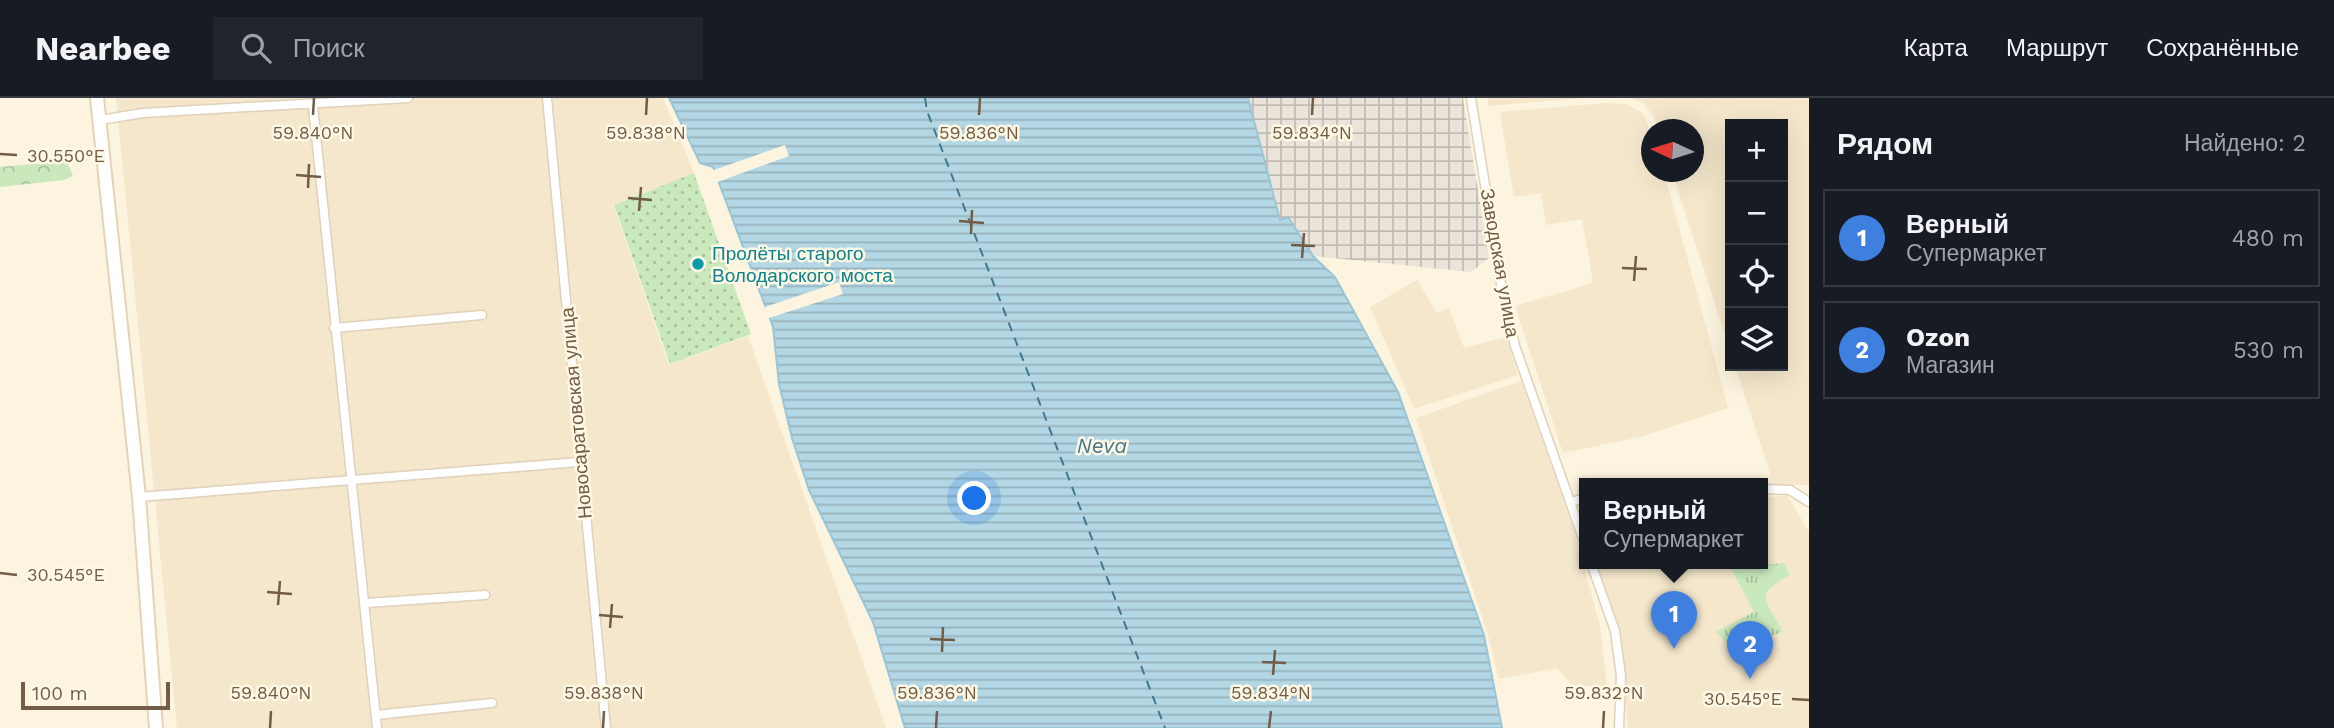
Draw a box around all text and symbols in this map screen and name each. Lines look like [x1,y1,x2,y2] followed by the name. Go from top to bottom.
[213,17,703,80] search box
[35,29,171,68] text: Nearbee
[237,29,275,67] icon: search
[293,33,365,63] text: Поиск
[1904,34,1968,62] text: Карта
[2006,34,2108,62] text: Маршрут
[2146,34,2299,62] text: Сохранённые
[1641,119,1704,182] north arrow
[1725,119,1788,371] map controls
[1725,119,1788,182] button: +
[273,122,353,143] text: 59.840°N
[606,122,686,143] text: 59.838°N
[939,122,1019,143] text: 59.836°N
[1272,122,1352,143] text: 59.834°N
[1837,126,1933,161] text: Рядом
[2184,130,2306,157] text: Найдено: 2
[27,145,105,166] text: 30.550°E
[1725,182,1788,245] button: −
[1476,187,1525,340] street label: Заводская улица
[1906,209,2009,239] text: Верный
[1857,225,1867,252] text: 1
[2232,225,2304,252] text: 480 m
[1906,240,2046,267] text: Супермаркет
[712,242,893,287] place label: Пролёты старого Володарского моста
[1725,245,1788,308] button: locate
[690,256,706,272] marker: Пролёты старого Володарского моста
[555,306,597,520] street label: Новосаратовская улица
[1725,308,1788,371] button: layers
[1906,322,1970,352] text: Ozon
[1855,337,1869,364] text: 2
[2233,337,2304,364] text: 530 m
[1906,352,1995,379] text: Магазин
[1077,433,1127,458] water label: Neva
[1579,478,1768,569] popup
[957,481,991,515] your location
[1603,495,1706,525] text: Верный
[1603,526,1744,553] text: Супермаркет
[27,564,105,585] text: 30.545°E
[1651,591,1697,649] pin: 1
[1727,621,1773,679] pin: 2
[21,679,170,711] scale bar
[32,682,88,705] text: 100 m
[231,682,311,703] text: 59.840°N
[564,682,644,703] text: 59.838°N
[897,682,977,703] text: 59.836°N
[1231,682,1311,703] text: 59.834°N
[1564,682,1644,703] text: 59.832°N
[1704,688,1782,709] text: 30.545°E

